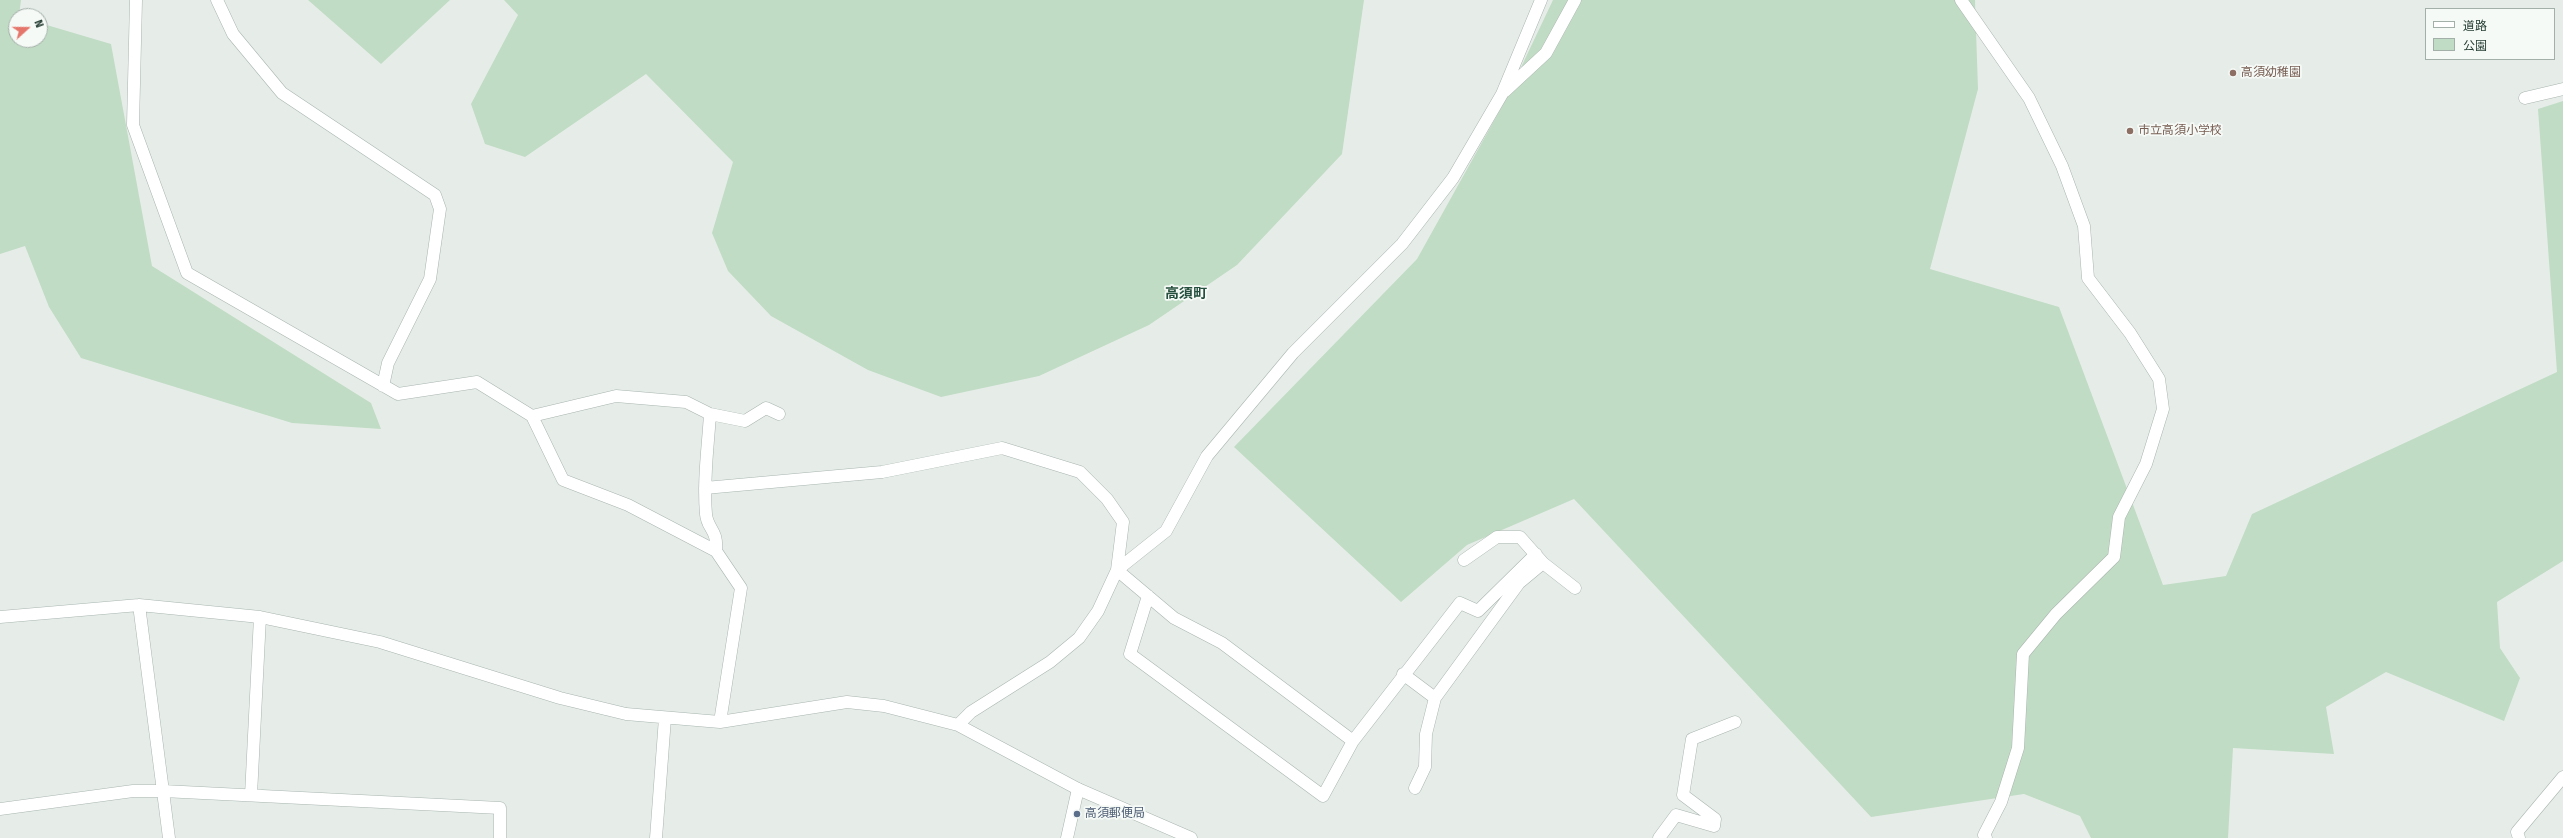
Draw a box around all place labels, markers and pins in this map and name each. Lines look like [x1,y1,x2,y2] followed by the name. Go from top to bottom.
[2241,66,2301,80] place label: 高須幼稚園
[2228,68,2238,78] marker: 高須幼稚園
[2138,124,2222,138] place label: 市立高須小学校
[2125,126,2135,136] marker: 市立高須小学校
[1085,807,1145,821] place label: 高須郵便局
[1072,809,1082,819] marker: 高須郵便局

